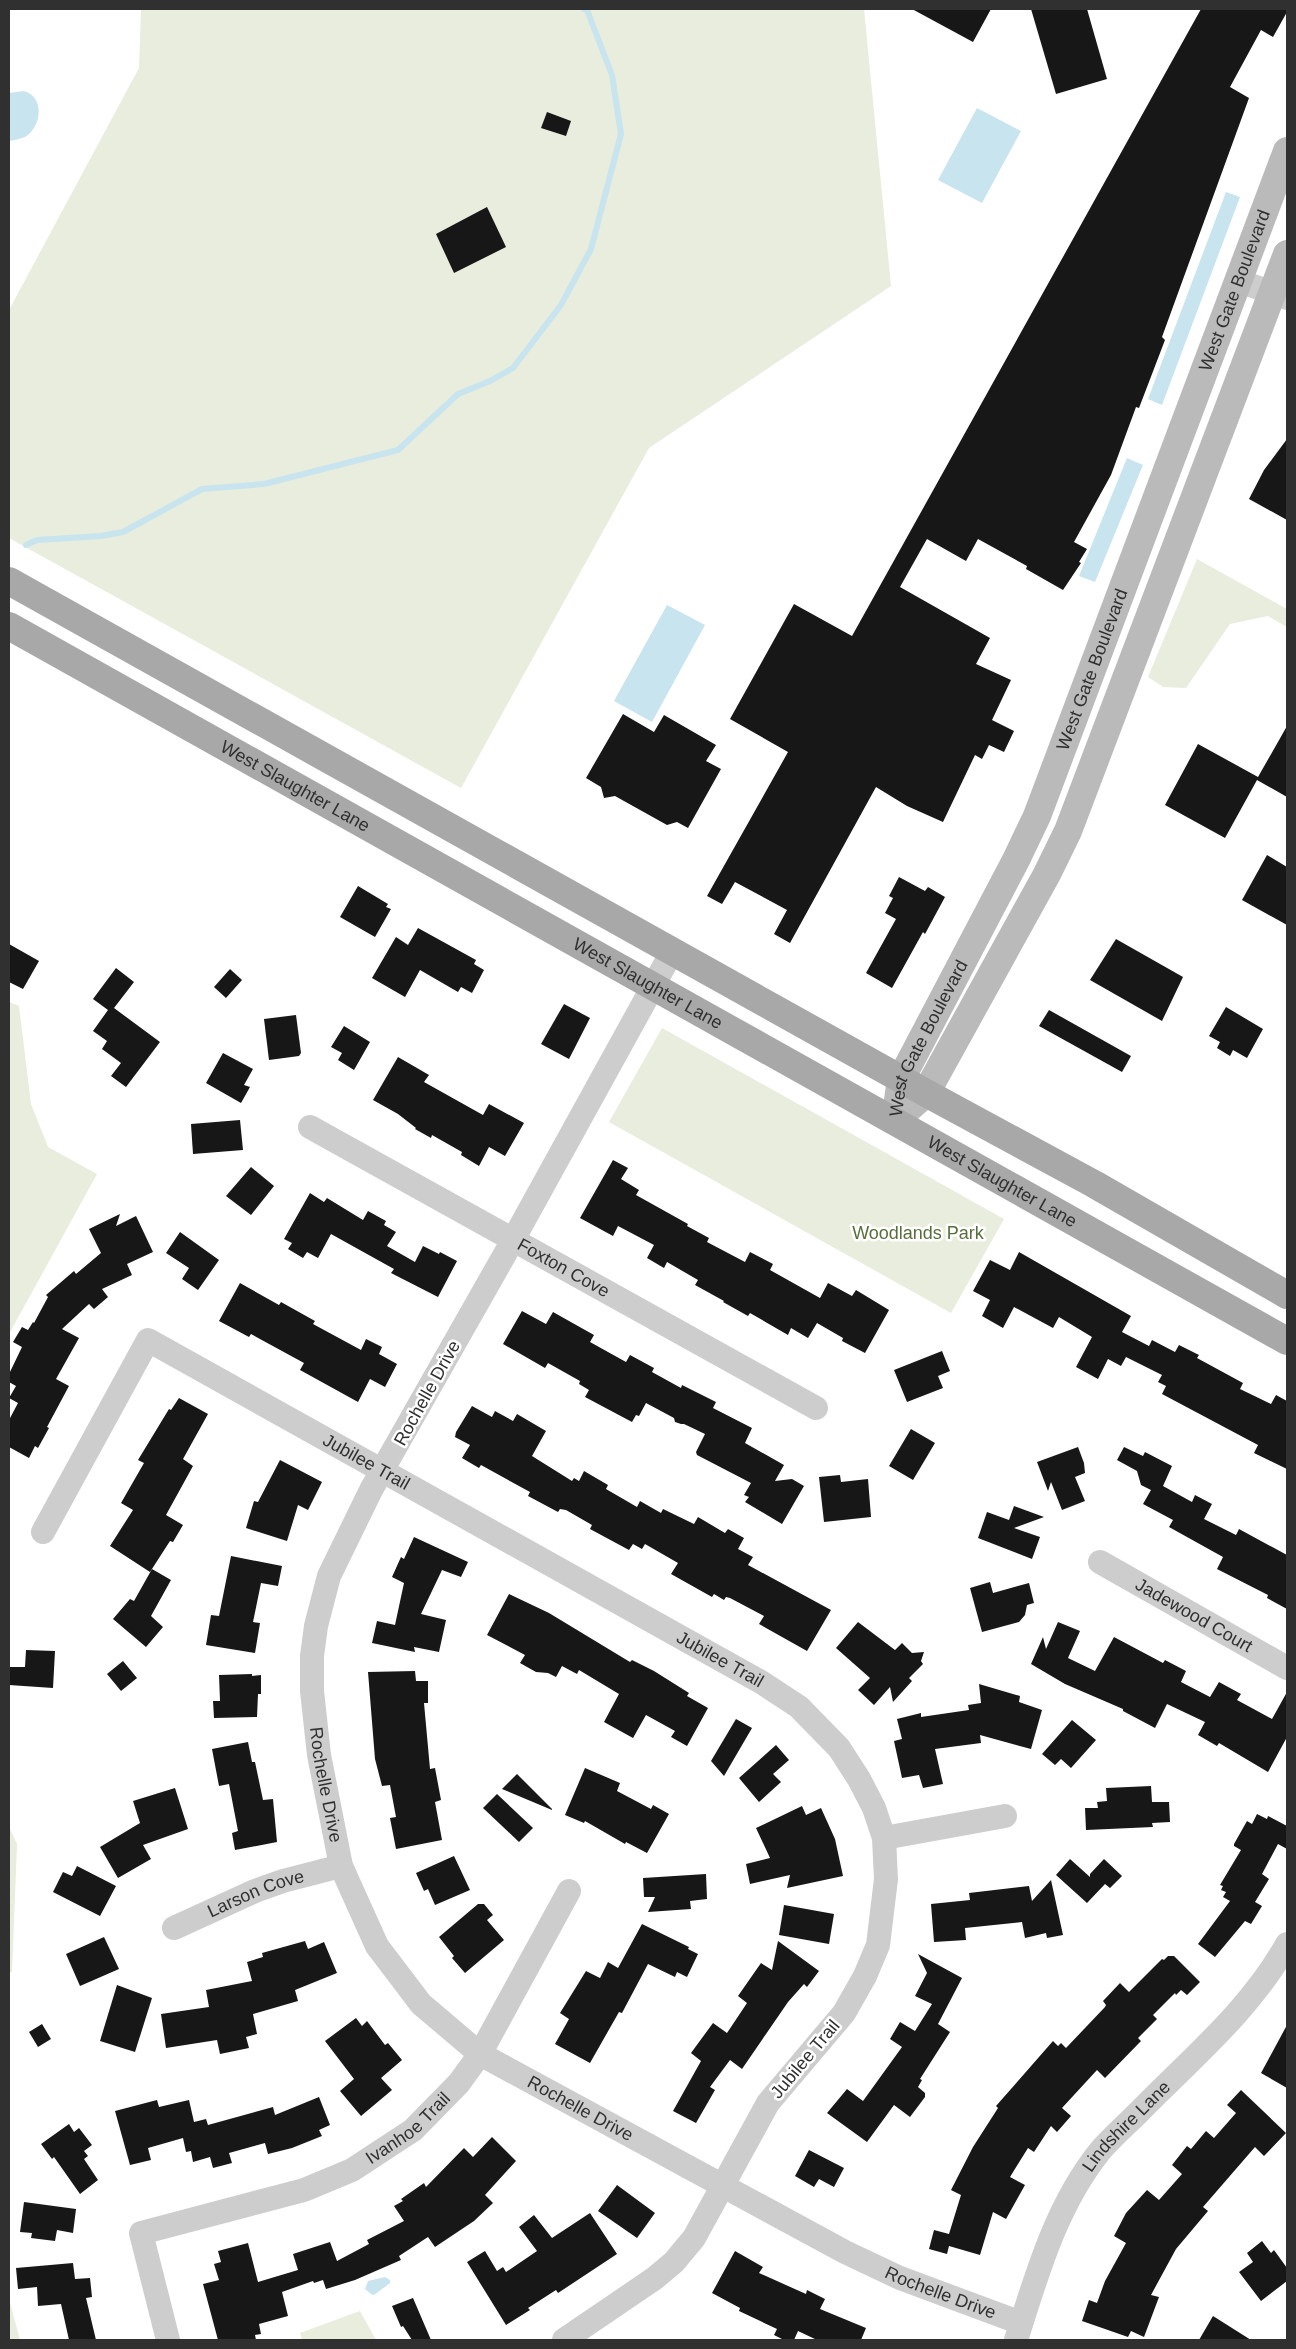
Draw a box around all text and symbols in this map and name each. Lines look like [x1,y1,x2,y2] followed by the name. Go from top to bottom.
[1195,207,1274,374] street label: West Gate Boulevard
[1053,586,1131,753] street label: West Gate Boulevard
[217,736,373,836] street label: West Slaughter Lane
[570,934,726,1033] street label: West Slaughter Lane
[886,957,972,1118] street label: West Gate Boulevard
[924,1132,1080,1231] street label: West Slaughter Lane
[852,1223,985,1243] park label: Woodlands Park
[514,1234,613,1301] street label: Foxton Cove
[390,1337,464,1449] street label: Rochelle Drive
[320,1430,413,1494] street label: Jubilee Trail
[1132,1574,1256,1656] street label: Jadewood Court
[673,1627,767,1691] street label: Jubilee Trail
[306,1726,346,1844] street label: Rochelle Drive
[204,1866,306,1921] street label: Larson Cove
[766,2016,844,2102] street label: Jubilee Trail
[524,2072,637,2145] street label: Rochelle Drive
[1078,2077,1174,2175] street label: Lindshire Lane
[362,2088,454,2168] street label: Ivanhoe Trail
[882,2262,999,2323] street label: Rochelle Drive

